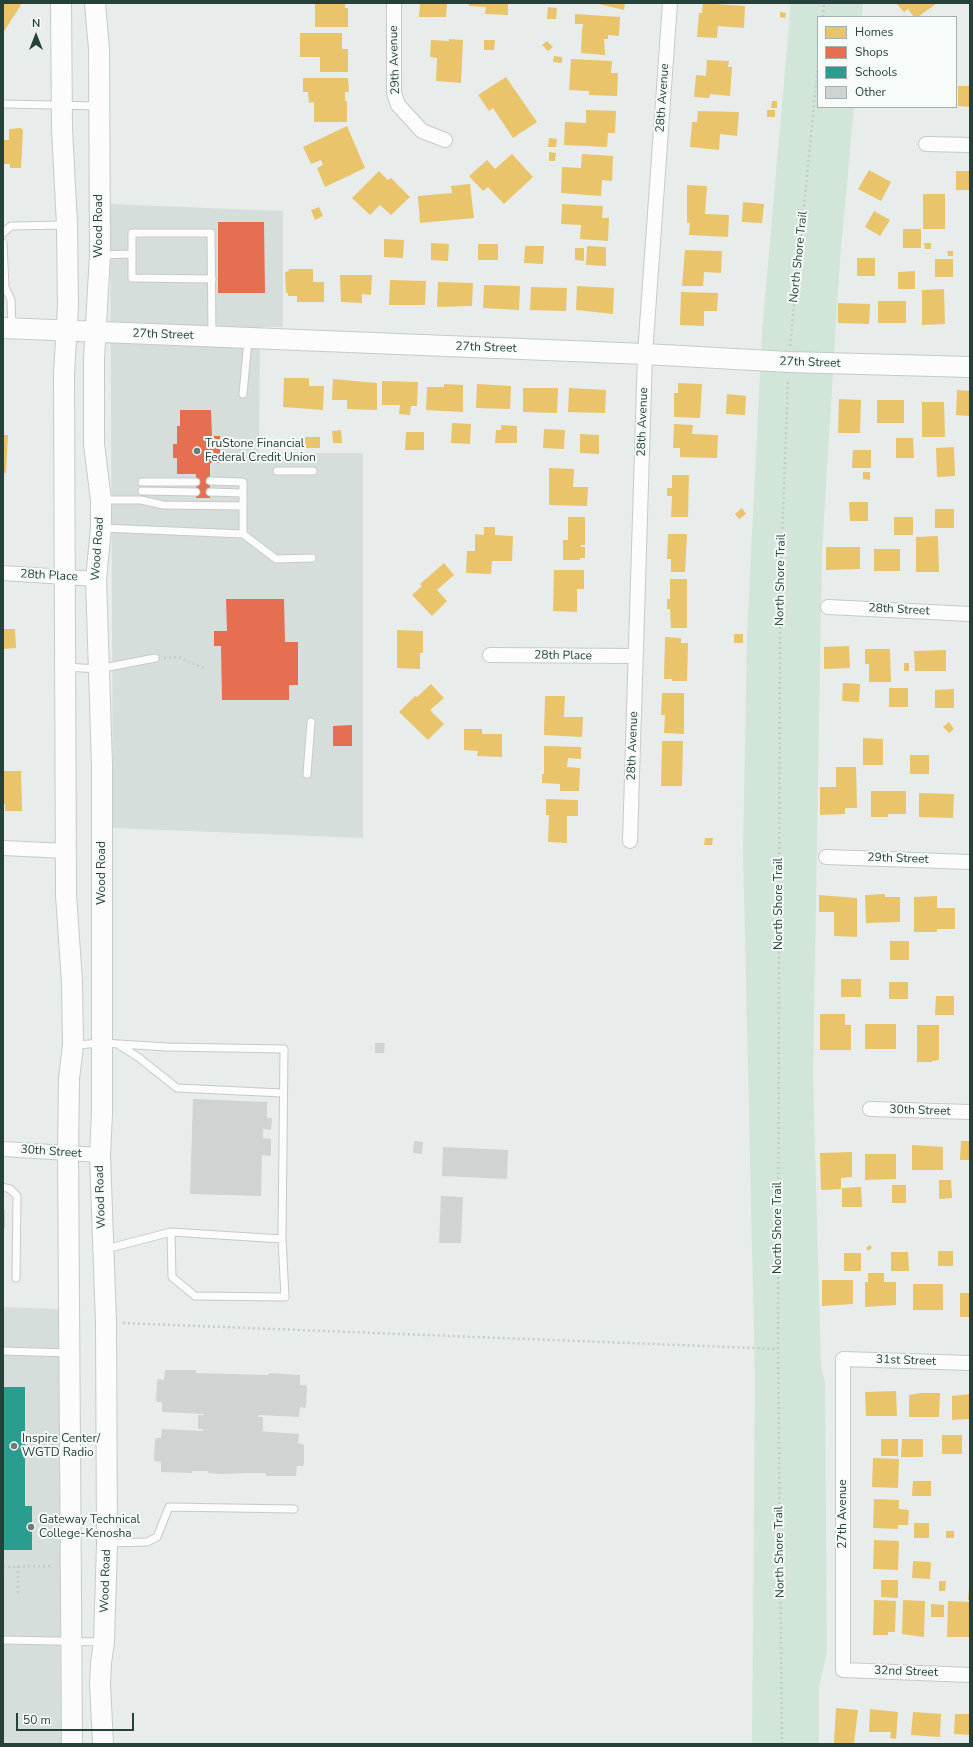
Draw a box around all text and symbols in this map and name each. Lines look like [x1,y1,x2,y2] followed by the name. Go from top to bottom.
[16,16,56,56] north arrow
[32,16,40,31] text: N
[817,16,957,108] legend
[855,24,893,40] text: Homes
[387,25,403,95] street label: 29th Avenue
[855,44,889,60] text: Shops
[653,63,673,133] street label: 28th Avenue
[855,64,897,80] text: Schools
[855,84,886,100] text: Other
[92,194,106,258] street label: Wood Road
[787,210,811,304] street label: North Shore Trail
[132,327,194,343] street label: 27th Street
[455,340,517,356] street label: 27th Street
[779,355,841,371] street label: 27th Street
[635,387,651,457] street label: 28th Avenue
[205,437,316,465] place label: TruStone Financial Federal Credit Union
[192,446,202,456] marker: TruStone Financial Federal Credit Union
[89,517,107,581] street label: Wood Road
[773,534,789,626] street label: North Shore Trail
[20,567,78,585] street label: 28th Place
[868,601,930,619] street label: 28th Street
[534,648,592,664] street label: 28th Place
[625,711,641,781] street label: 28th Avenue
[95,841,109,905] street label: Wood Road
[867,851,929,867] street label: 29th Street
[772,858,786,950] street label: North Shore Trail
[889,1103,951,1119] street label: 30th Street
[20,1143,82,1161] street label: 30th Street
[93,1165,109,1229] street label: Wood Road
[771,1182,785,1274] street label: North Shore Trail
[876,1353,936,1369] street label: 31st Street
[22,1432,100,1460] place label: Inspire Center/ WGTD Radio
[9,1441,19,1451] marker: Inspire Center/ WGTD Radio
[836,1479,850,1549] street label: 27th Avenue
[772,1506,788,1598] street label: North Shore Trail
[39,1513,140,1541] place label: Gateway Technical College-Kenosha
[26,1522,36,1532] marker: Gateway Technical College-Kenosha
[98,1549,114,1613] street label: Wood Road
[874,1664,938,1680] street label: 32nd Street
[18,1705,136,1731] scale bar
[23,1712,51,1728] text: 50 m

